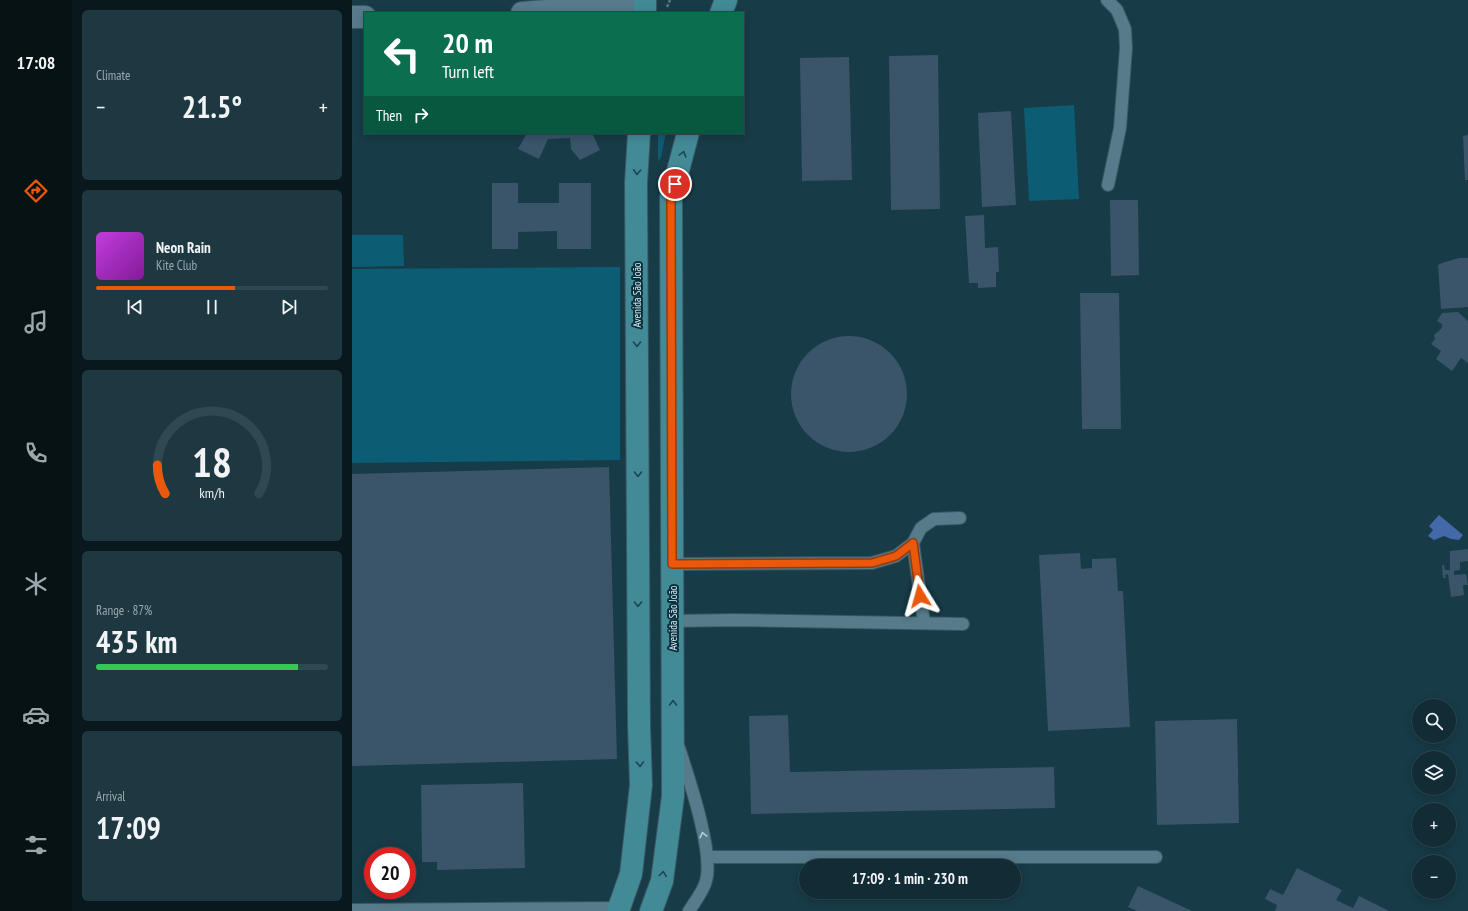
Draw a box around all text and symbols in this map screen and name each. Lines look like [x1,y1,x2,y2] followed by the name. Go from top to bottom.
[442,24,493,61] text: 20 m
[376,28,428,80] icon: left
[17,51,55,74] text: 17:08
[442,60,494,83] text: Turn left
[96,67,130,84] text: Climate
[182,87,242,126] text: 21.5°
[96,93,105,121] text: −
[319,93,328,121] text: +
[410,104,432,126] icon: right
[376,106,402,125] text: Then
[678,151,686,157] one-way arrow
[658,167,692,201] pin
[633,169,641,175] one-way arrow
[664,173,686,195] icon: arrive
[22,177,50,205] icon: directions
[156,238,211,257] text: Neon Rain
[156,257,197,274] text: Kite Club
[630,262,644,328] street label: Avenida São João
[124,296,146,318] icon: previous
[201,296,223,318] icon: pause
[278,296,300,318] icon: next
[22,308,50,336] icon: music
[633,341,641,347] one-way arrow
[192,434,232,487] text: 18
[22,439,50,467] icon: phone
[634,471,642,477] one-way arrow
[199,482,225,501] text: km/h
[22,570,50,598] icon: climate
[899,575,941,617] position arrow
[666,585,680,651] street label: Avenida São João
[634,601,642,607] one-way arrow
[96,602,152,619] text: Range · 87%
[96,622,177,661] text: 435 km
[1412,699,1456,899] map controls
[1412,699,1456,743] button: search
[669,700,677,706] one-way arrow
[22,701,50,729] icon: car
[1412,751,1456,795] button: layers
[636,761,644,767] one-way arrow
[96,788,125,805] text: Arrival
[1412,803,1456,847] button: +
[96,808,161,847] text: 17:09
[22,831,50,859] icon: filters
[699,832,707,838] one-way arrow
[364,847,416,899] speed limit sign: 20
[1412,855,1456,899] button: −
[852,869,968,888] text: 17:09 · 1 min · 230 m
[658,871,667,877] one-way arrow

